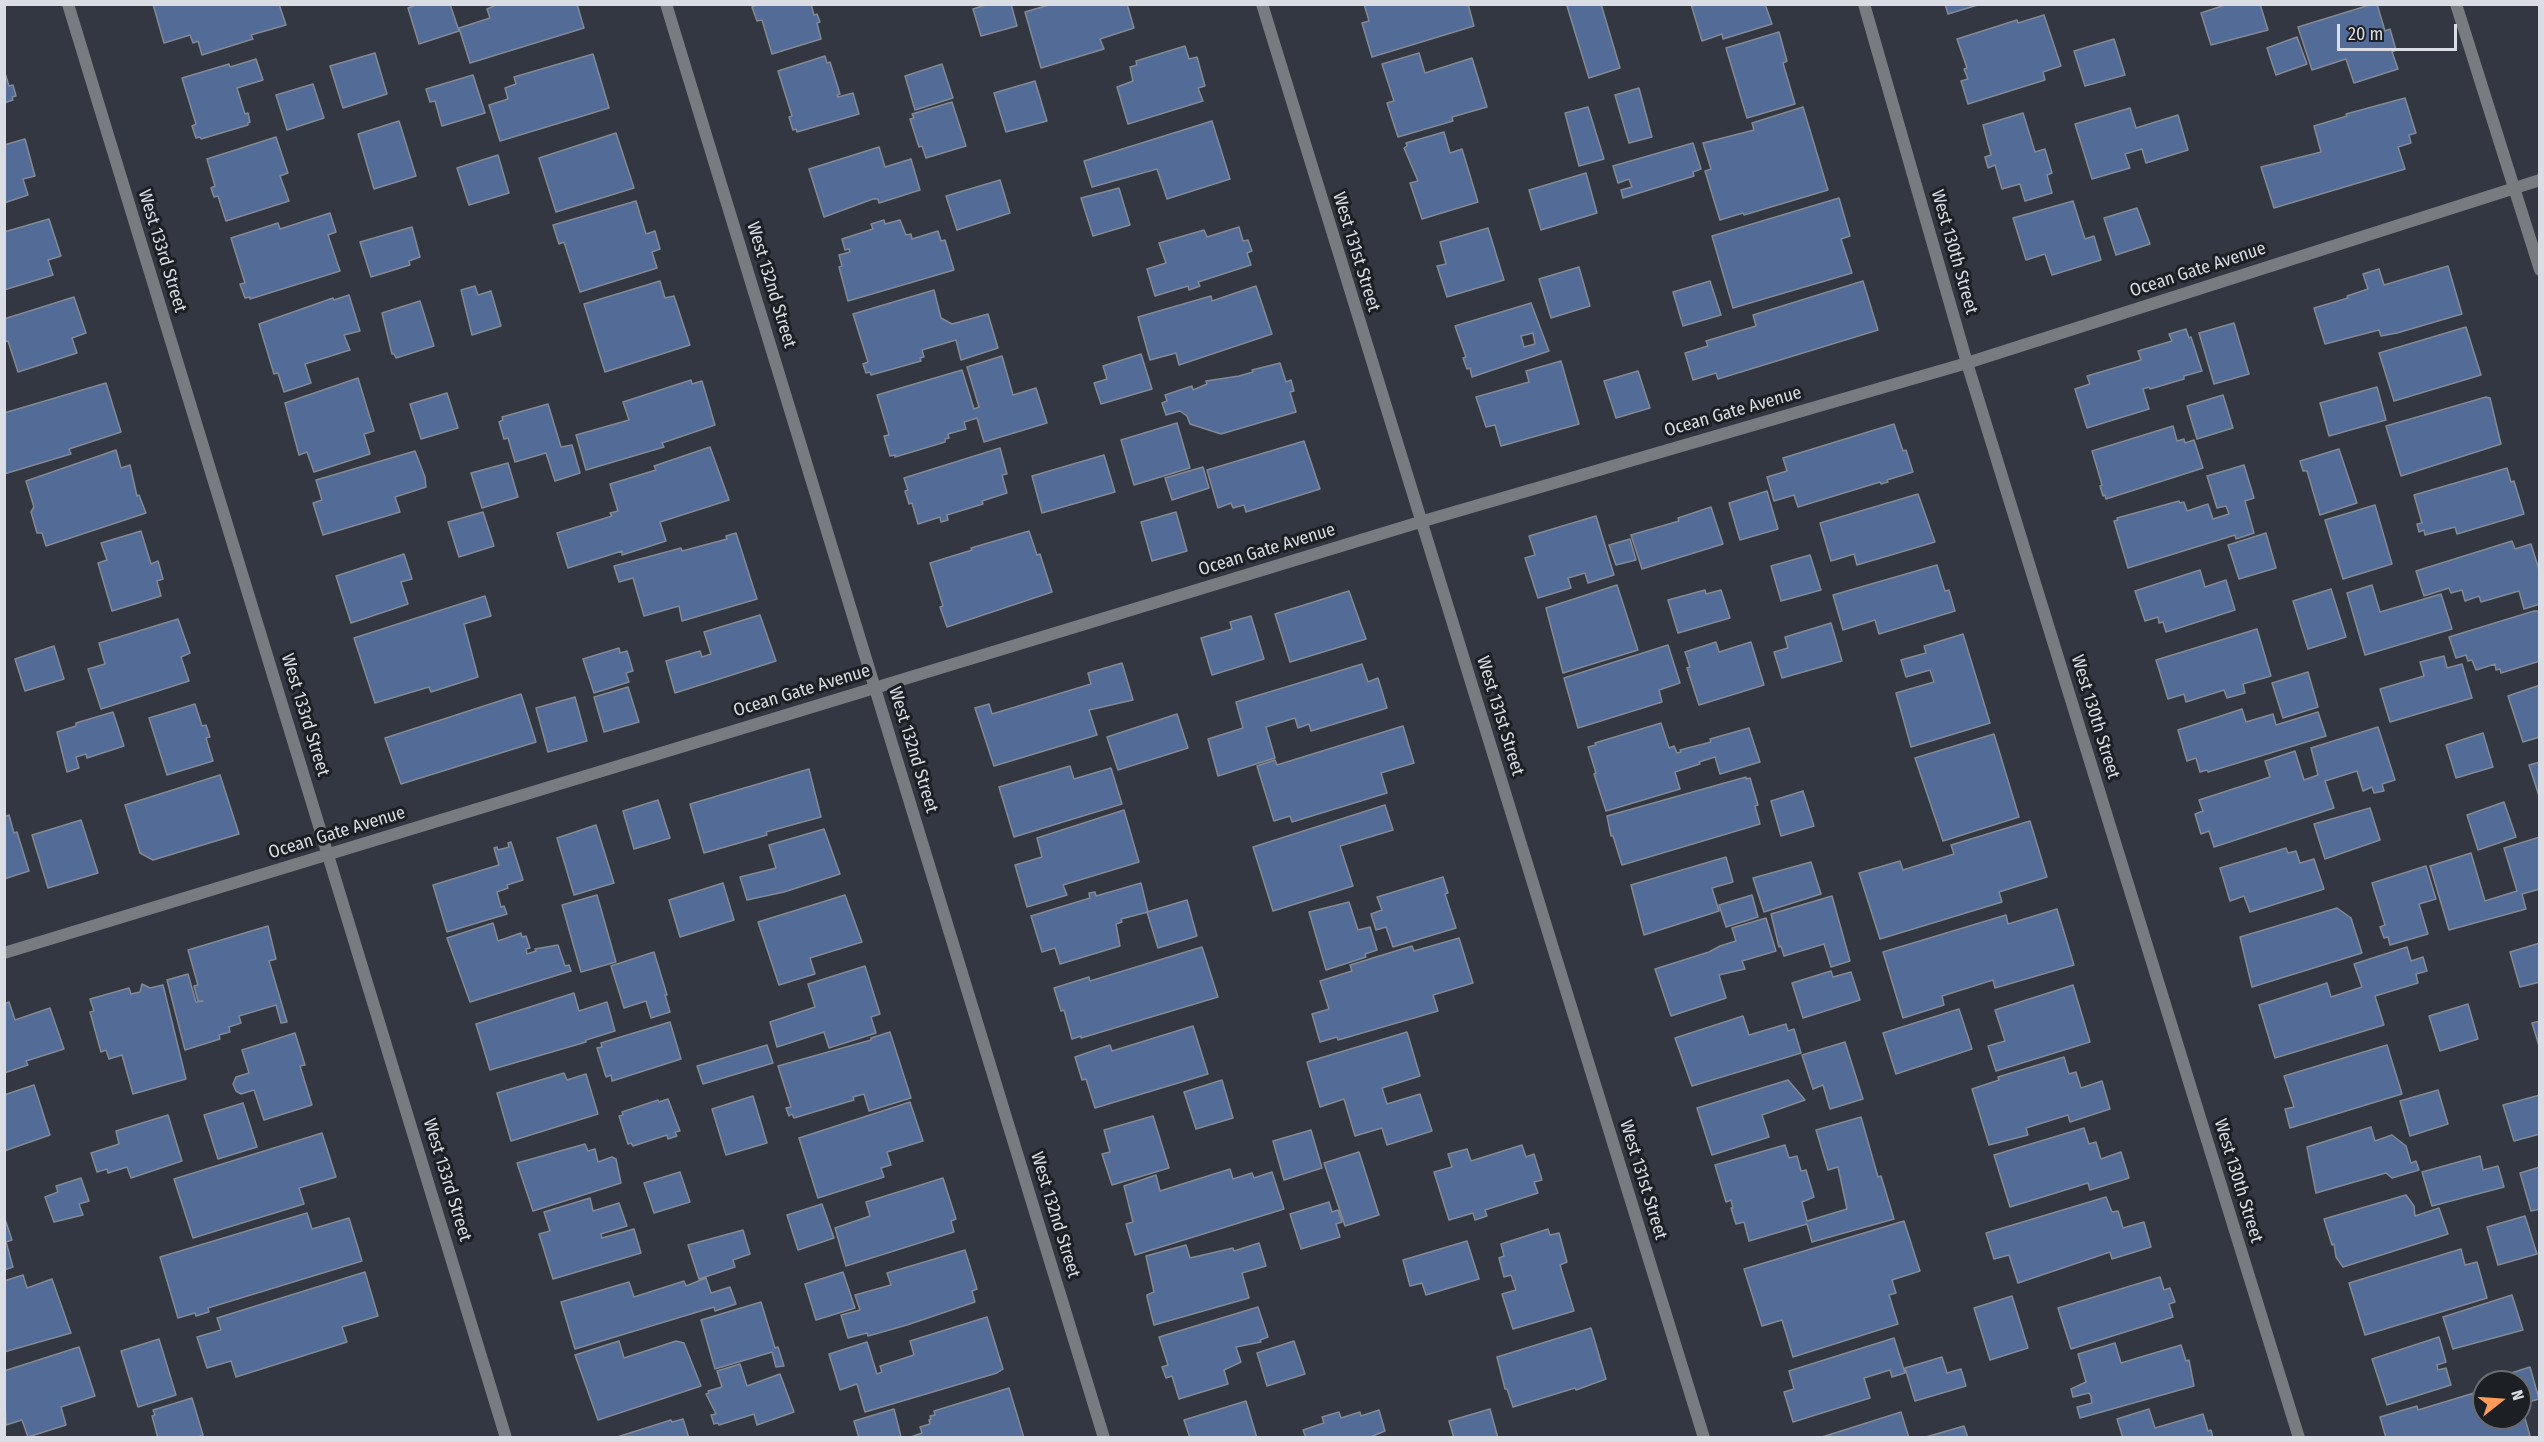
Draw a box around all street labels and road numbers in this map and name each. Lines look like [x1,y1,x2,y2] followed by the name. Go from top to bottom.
[133,187,191,315] street label: West 133rd Street
[1926,187,1982,317] street label: West 130th Street
[1328,190,1384,314] street label: West 131st Street
[742,219,800,351] street label: West 132nd Street
[2127,238,2269,302] street label: Ocean Gate Avenue
[1662,382,1804,442] street label: Ocean Gate Avenue
[1196,519,1338,581] street label: Ocean Gate Avenue
[276,651,334,779] street label: West 133rd Street
[2066,652,2124,782] street label: West 130th Street
[1472,654,1528,778] street label: West 131st Street
[731,660,873,722] street label: Ocean Gate Avenue
[884,684,942,816] street label: West 132nd Street
[266,802,408,864] street label: Ocean Gate Avenue
[418,1116,476,1244] street label: West 133rd Street
[2209,1116,2267,1246] street label: West 130th Street
[1615,1118,1671,1242] street label: West 131st Street
[1026,1149,1084,1281] street label: West 132nd Street

